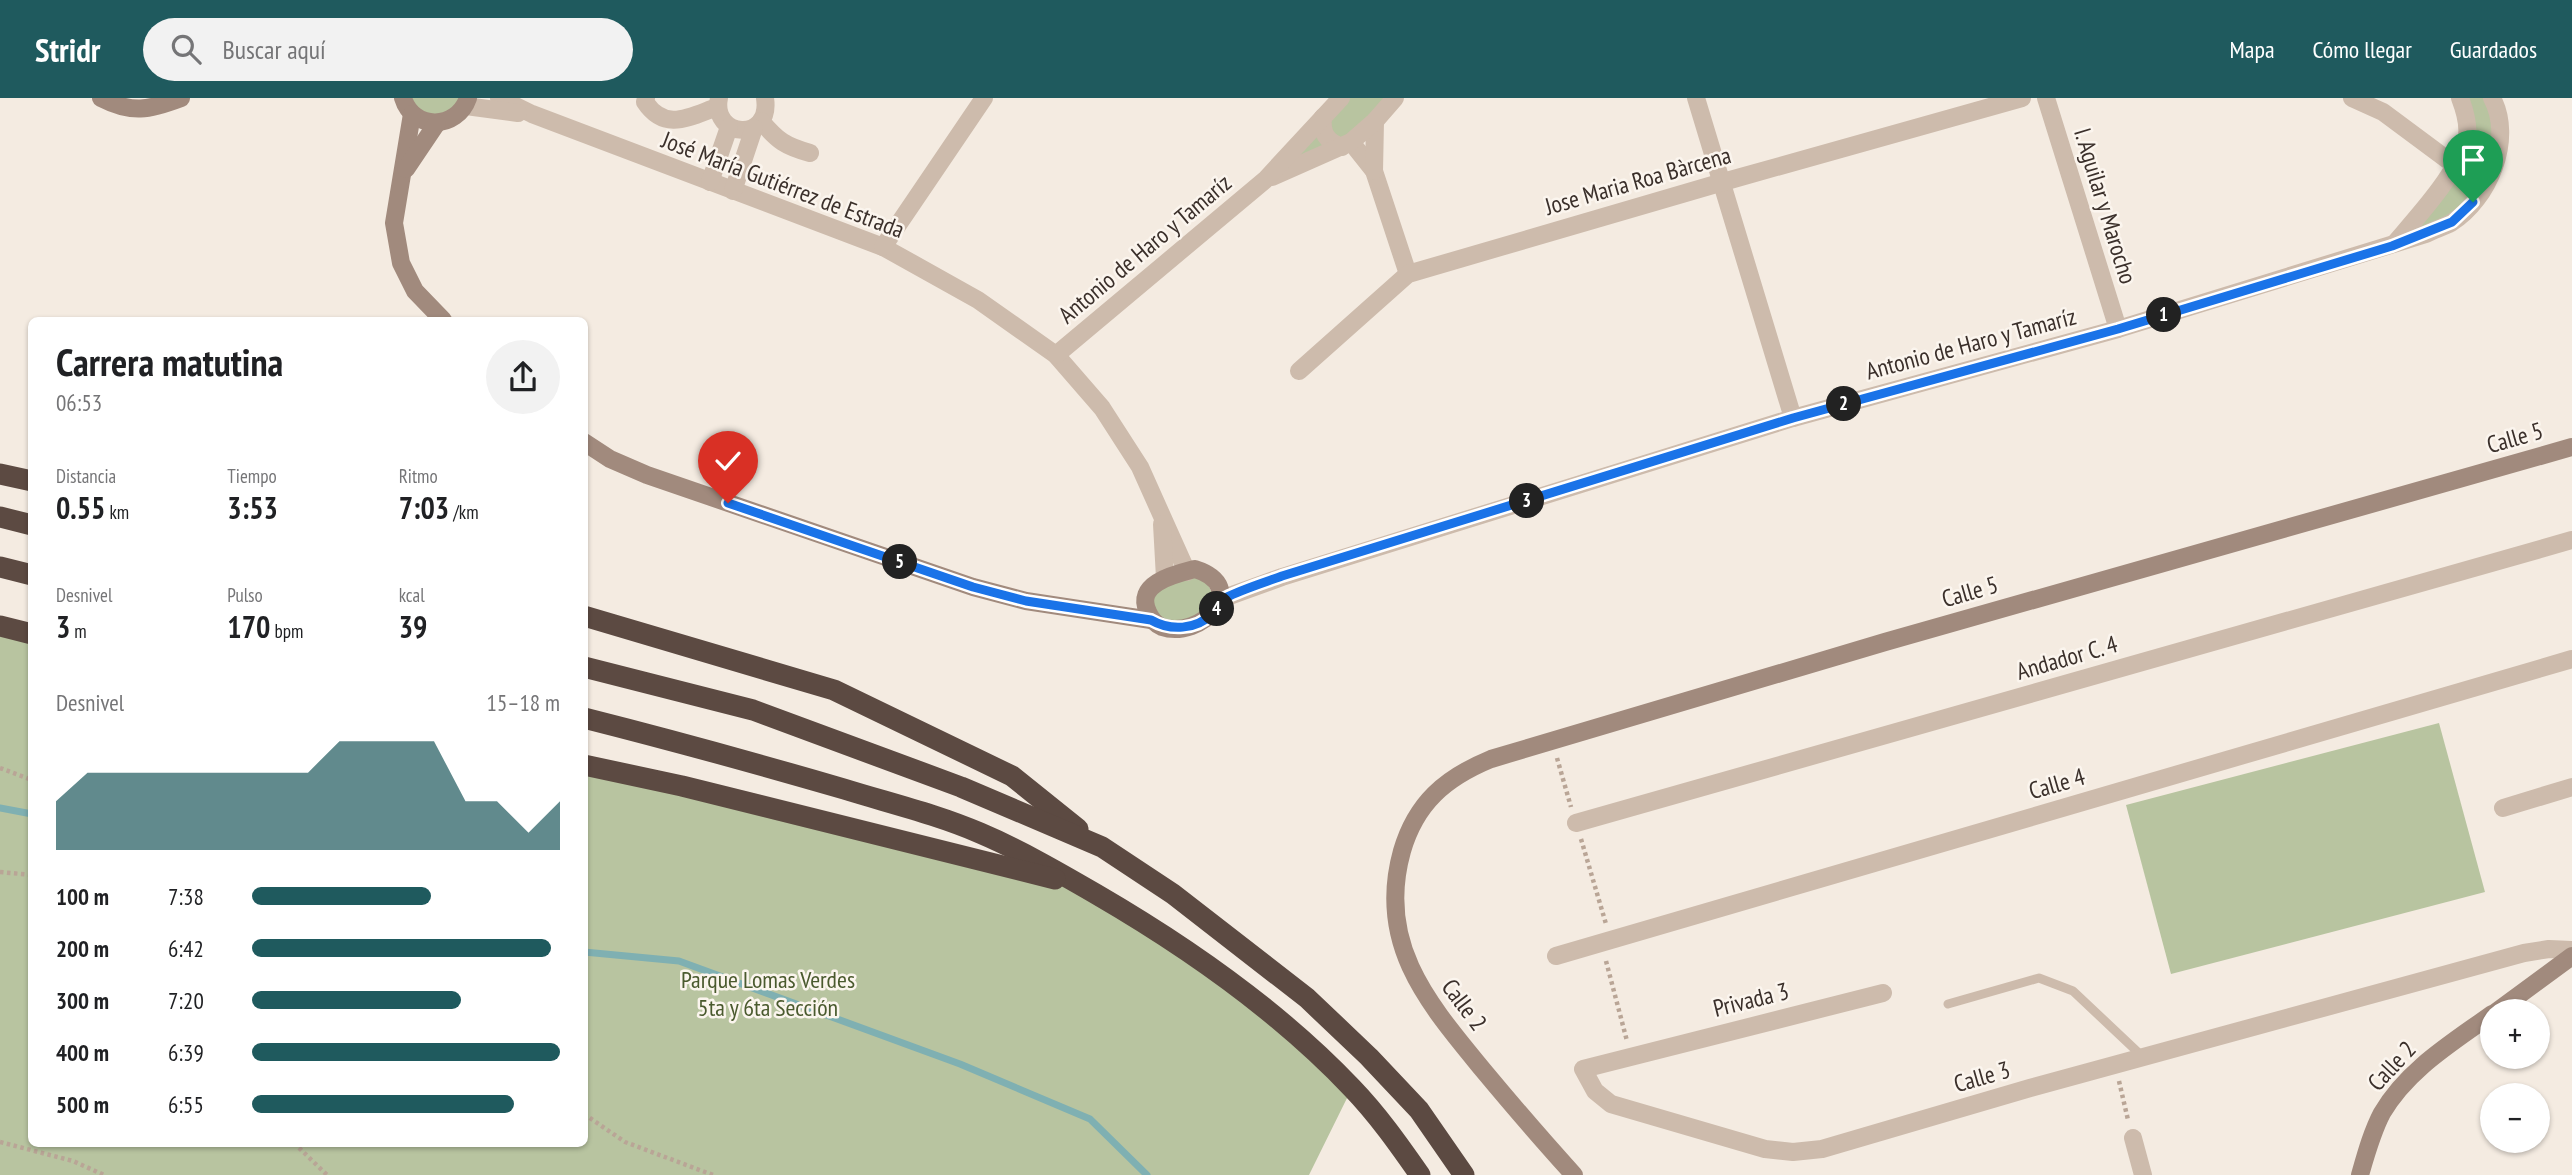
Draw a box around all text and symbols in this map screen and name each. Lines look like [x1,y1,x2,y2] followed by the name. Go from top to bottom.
[143,18,633,81] search box
[35,28,101,71] text: Stridr
[167,30,205,68] icon: search
[223,33,326,66] text: Buscar aquí
[2230,34,2275,65] text: Mapa
[2313,34,2412,65] text: Cómo llegar
[2450,34,2537,65] text: Guardados
[657,124,909,245] street label: José María Gutiérrez de Estrada
[2067,124,2144,287] street label: I. Aguilar y Marocho
[2443,130,2503,202] pin
[1540,139,1734,222] street label: Jose Maria Roa Bàrcena
[2454,141,2492,179] icon: arrive
[1052,167,1238,330] street label: Antonio de Haro y Tamaríz
[2146,298,2182,332] pin: 1
[1862,301,2079,386] street label: Antonio de Haro y Tamaríz
[2159,302,2168,326] text: 1
[56,337,283,386] text: Carrera matutina
[486,340,560,414] button: share
[1826,386,1862,422] pin: 2
[56,388,102,417] text: 06:53
[1839,391,1848,415] text: 2
[2483,415,2547,460] street label: Calle 5
[698,431,758,503] pin
[709,442,747,480] icon: check
[56,464,116,488] text: Distancia
[227,464,277,488] text: Tiempo
[399,464,438,488] text: Ritmo
[1510,484,1544,518] pin: 3
[56,488,105,527] text: 0.55
[227,488,278,527] text: 3:53
[399,488,449,527] text: 7:03
[1522,488,1531,512] text: 3
[105,500,129,524] text: km
[449,500,479,524] text: /km
[883,545,918,580] pin: 5
[895,549,904,573] text: 5
[1938,569,2002,614] street label: Calle 5
[56,583,112,607] text: Desnivel
[227,583,263,607] text: Pulso
[399,583,425,607] text: kcal
[1200,592,1234,626] pin: 4
[1212,596,1221,620] text: 4
[56,607,70,646] text: 3
[227,607,270,646] text: 170
[399,607,427,646] text: 39
[70,619,87,643] text: m
[270,619,303,643] text: bpm
[2013,628,2121,687] street label: Andador C. 4
[56,688,124,717] text: Desnivel
[487,688,560,717] text: 15–18 m
[2025,761,2089,806] street label: Calle 4
[56,882,109,911] text: 100 m
[168,882,204,911] text: 7:38
[56,934,109,963] text: 200 m
[168,934,204,963] text: 6:42
[681,964,855,1023] park label: Parque Lomas Verdes 5ta y 6ta Sección
[1435,973,1494,1037] street label: Calle 2
[1710,975,1792,1024] street label: Privada 3
[56,986,109,1015] text: 300 m
[168,986,204,1015] text: 7:20
[2480,999,2550,1153] map controls
[2480,999,2550,1069] button: +
[2361,1034,2422,1097] street label: Calle 2
[56,1038,109,1067] text: 400 m
[168,1038,204,1067] text: 6:39
[1950,1054,2014,1099] street label: Calle 3
[2480,1083,2550,1153] button: −
[56,1090,109,1119] text: 500 m
[168,1090,204,1119] text: 6:55

